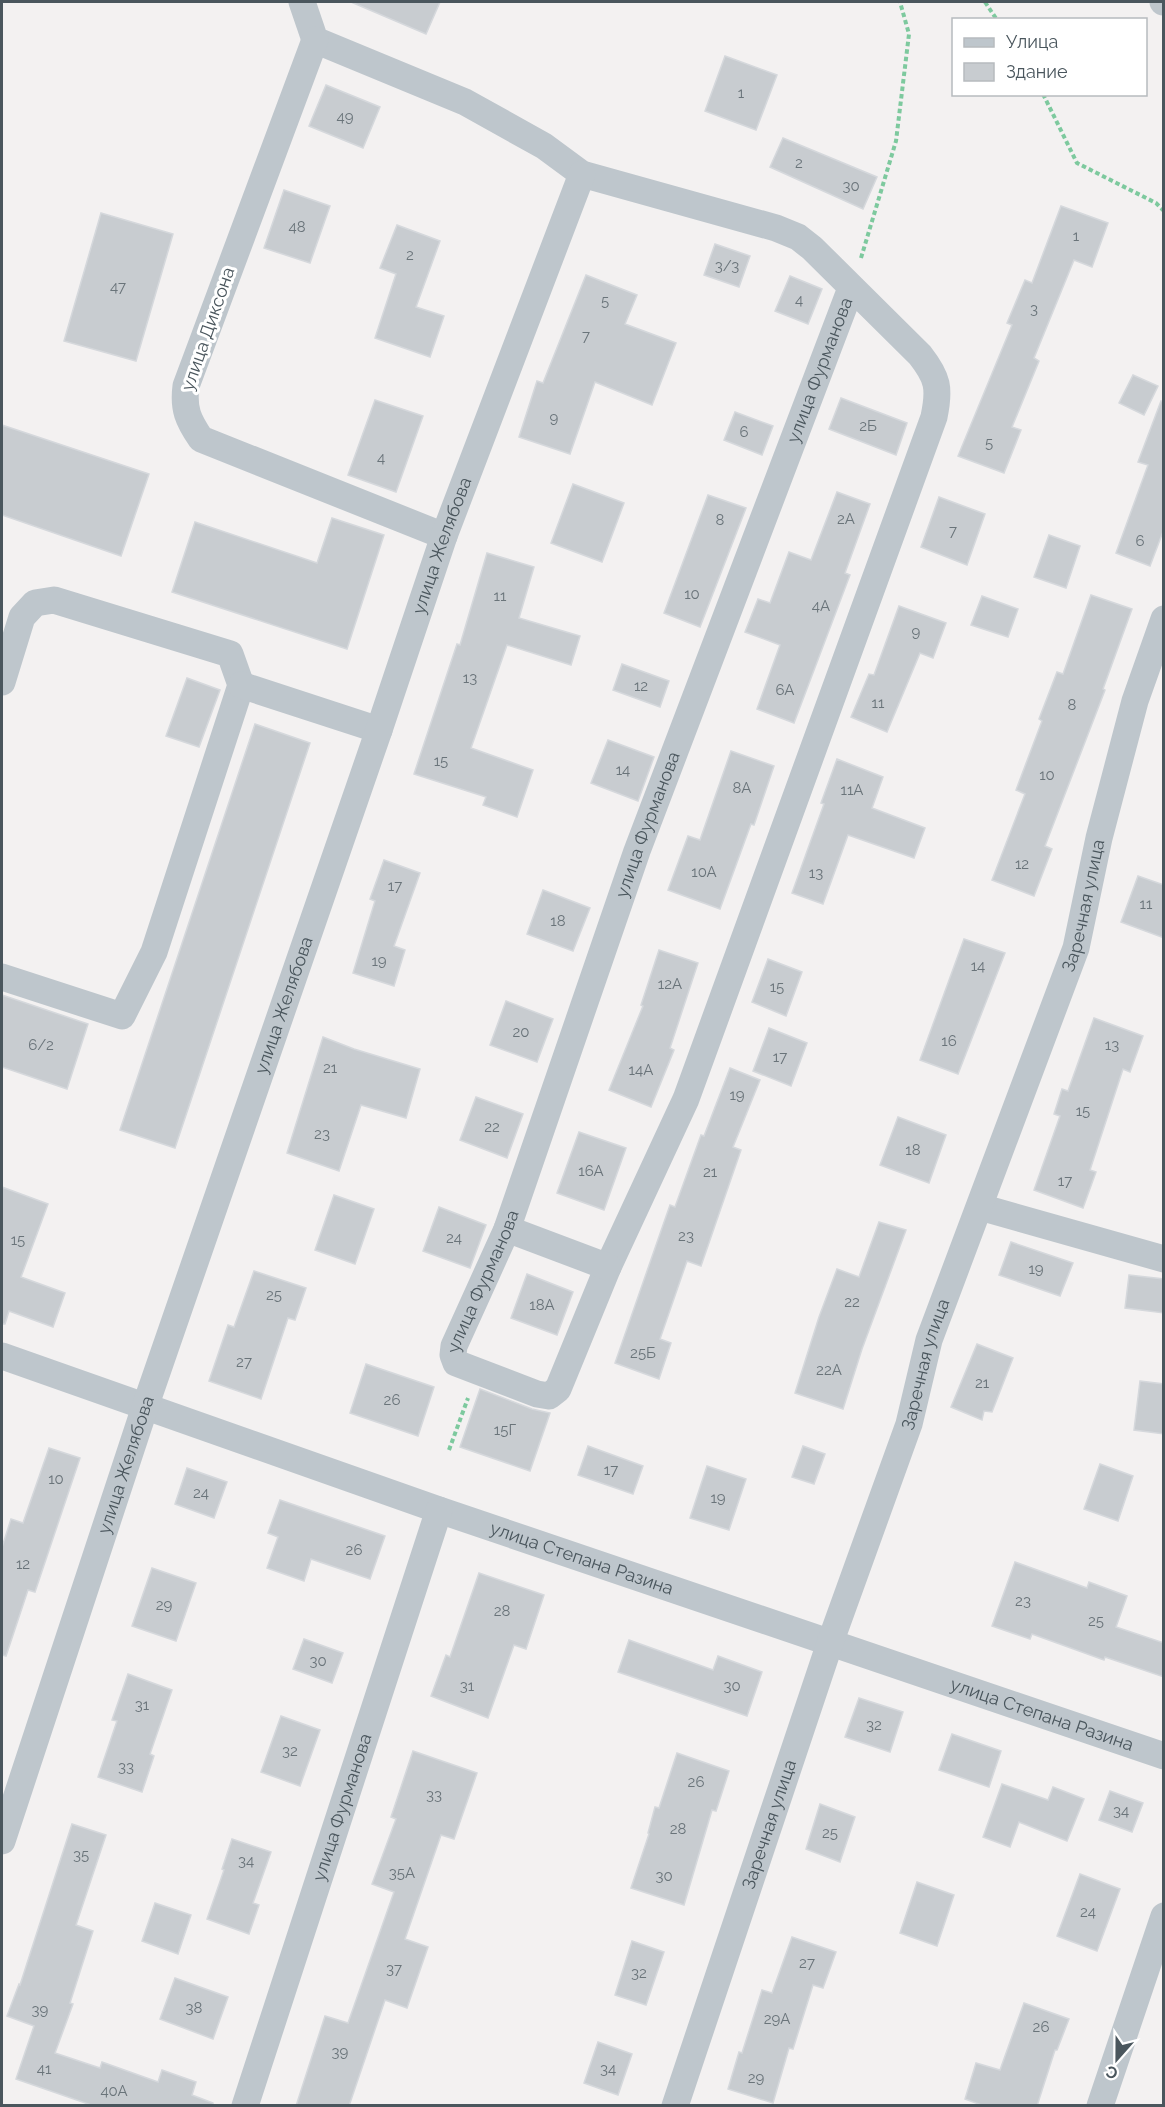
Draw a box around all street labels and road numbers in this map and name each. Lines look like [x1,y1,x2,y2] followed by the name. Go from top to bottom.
[177,264,239,393] street label: улица Диксона
[782,294,856,446] street label: улица Фурманова
[408,474,475,617] street label: улица Желябова
[611,749,684,900] street label: улица Фурманова
[1057,837,1108,975] street label: Заречная улица
[250,934,317,1077] street label: улица Желябова
[442,1207,523,1354] street label: улица Фурманова
[897,1296,954,1433] street label: Заречная улица
[93,1393,158,1536] street label: улица Желябова
[487,1517,676,1599] street label: улица Степана Разина
[948,1673,1136,1755] street label: улица Степана Разина
[308,1731,376,1884] street label: улица Фурманова
[737,1757,800,1892] street label: Заречная улица

